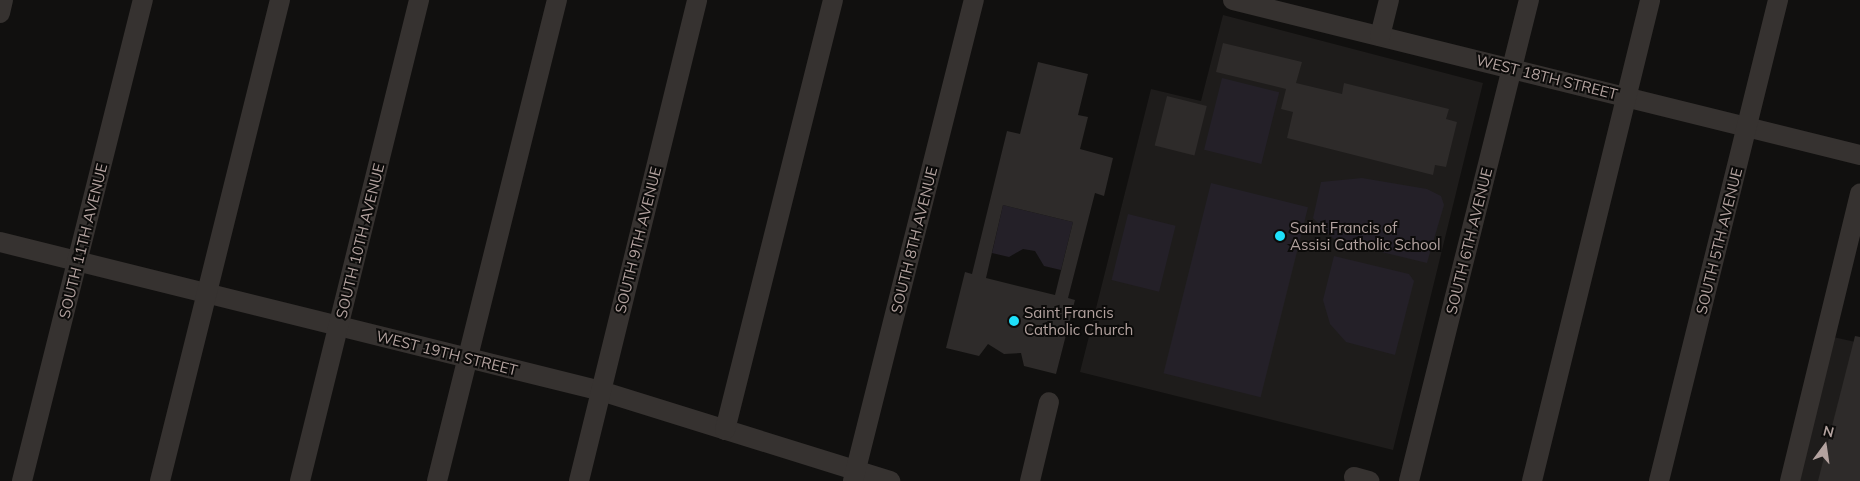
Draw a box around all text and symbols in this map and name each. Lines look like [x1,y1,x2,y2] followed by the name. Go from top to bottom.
[1474,51,1620,103] street label: WEST 18TH STREET
[55,162,111,320] street label: SOUTH 11TH AVENUE
[332,162,388,320] street label: SOUTH 10TH AVENUE
[611,165,665,315] street label: SOUTH 9TH AVENUE
[887,165,941,315] street label: SOUTH 8TH AVENUE
[1442,166,1496,316] street label: SOUTH 6TH AVENUE
[1692,166,1746,316] street label: SOUTH 5TH AVENUE
[1290,218,1441,253] place label: Saint Francis of Assisi Catholic School
[1274,230,1286,242] marker: Saint Francis of Assisi Catholic School
[1024,303,1133,338] place label: Saint Francis Catholic Church
[1008,315,1020,327] marker: Saint Francis Catholic Church
[374,327,520,379] street label: WEST 19TH STREET
[1800,421,1850,471] north arrow
[1821,421,1836,441] text: N

